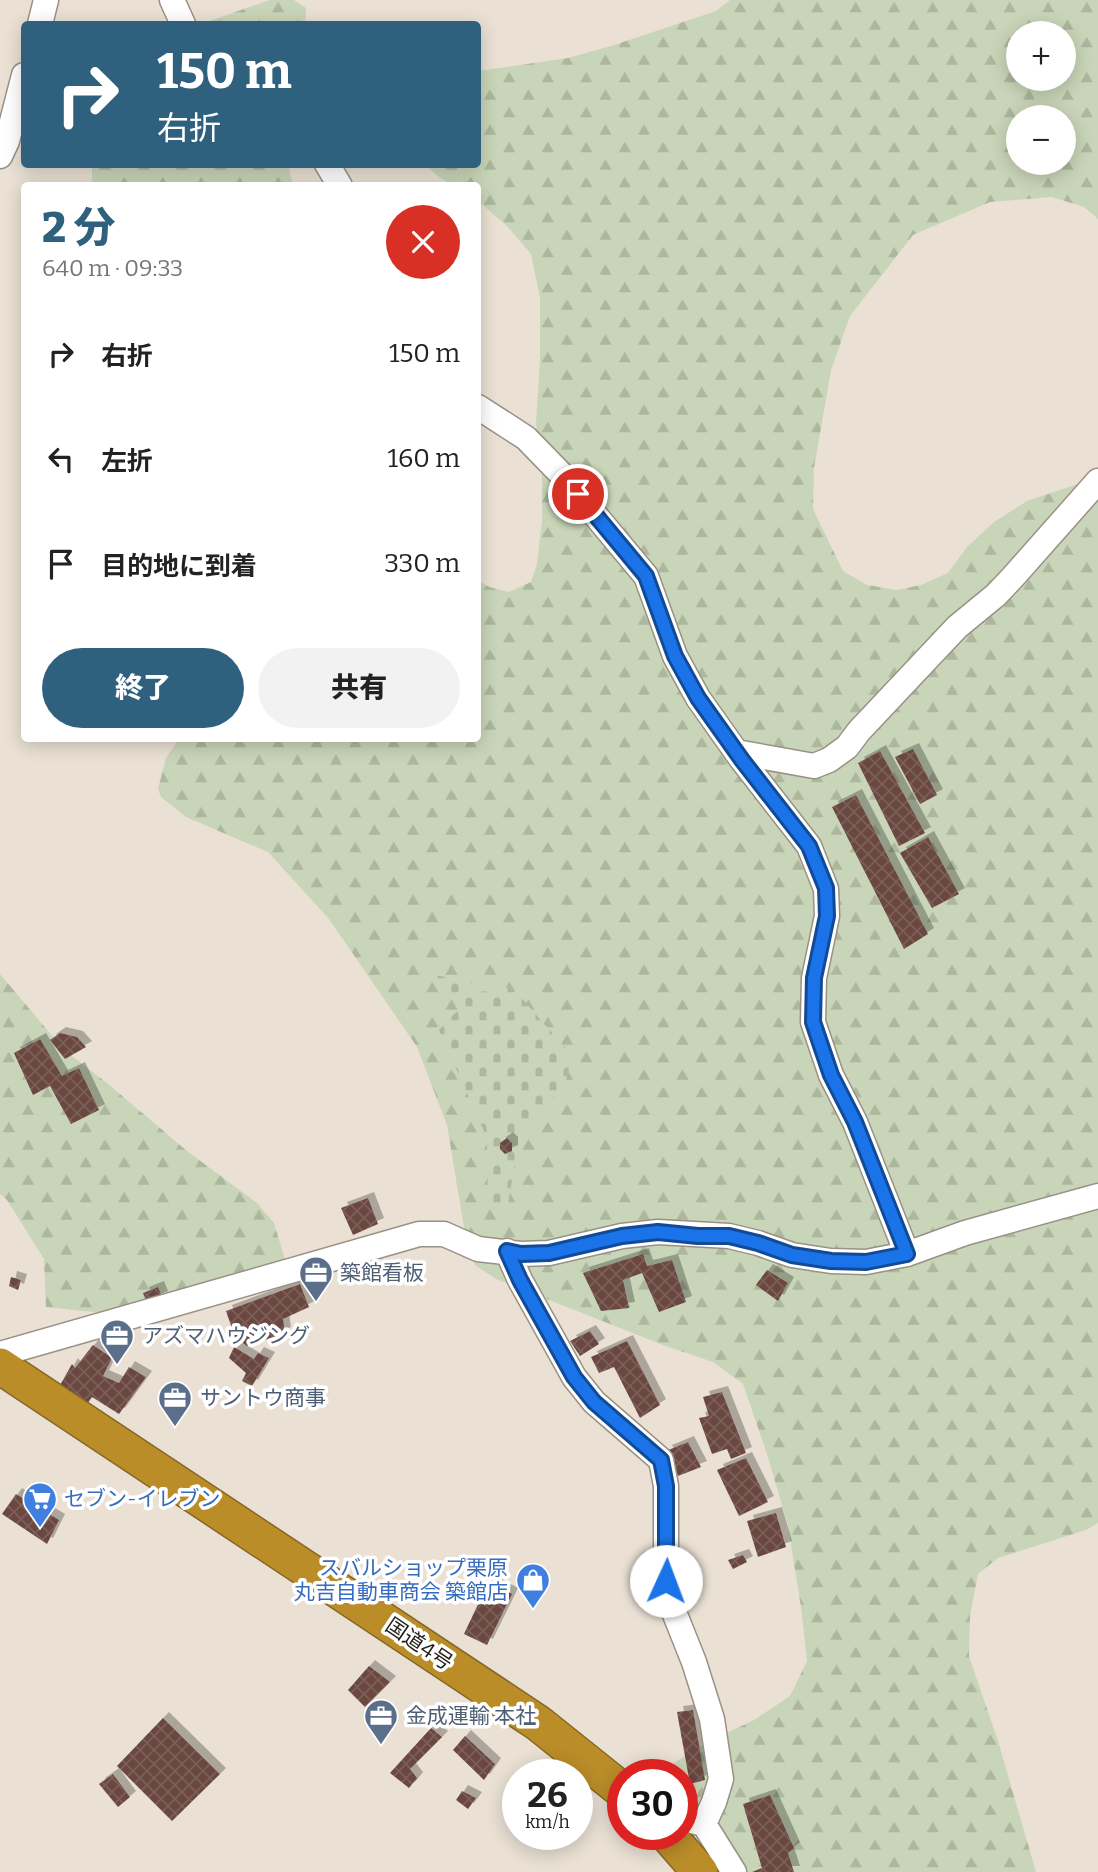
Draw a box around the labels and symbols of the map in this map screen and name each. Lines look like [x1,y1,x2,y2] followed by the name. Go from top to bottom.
[548,464,608,524] pin
[297,1254,335,1303] office icon: 築館看板
[340,1260,424,1286] place label: 築館看板
[98,1317,136,1366] office icon: アズマハウジング
[142,1323,310,1349] place label: アズマハウジング
[156,1379,194,1428] office icon: サントウ商事
[200,1385,326,1411] place label: サントウ商事
[21,1480,59,1529] supermarket icon: セブン-イレブン
[64,1486,221,1512] place label: セブン-イレブン
[629,1544,703,1618] position arrow
[294,1555,508,1605] place label: スバルショップ栗原 丸吉自動車商会 築館店
[514,1561,552,1610] shop icon: スバルショップ栗原 丸吉自動車商会 築館店
[381,1612,457,1676] street label: 国道4号
[362,1697,400,1746] office icon: 金成運輸 本社
[406,1703,536,1729] place label: 金成運輸 本社
[607,1759,698,1850] speed limit sign: 30

